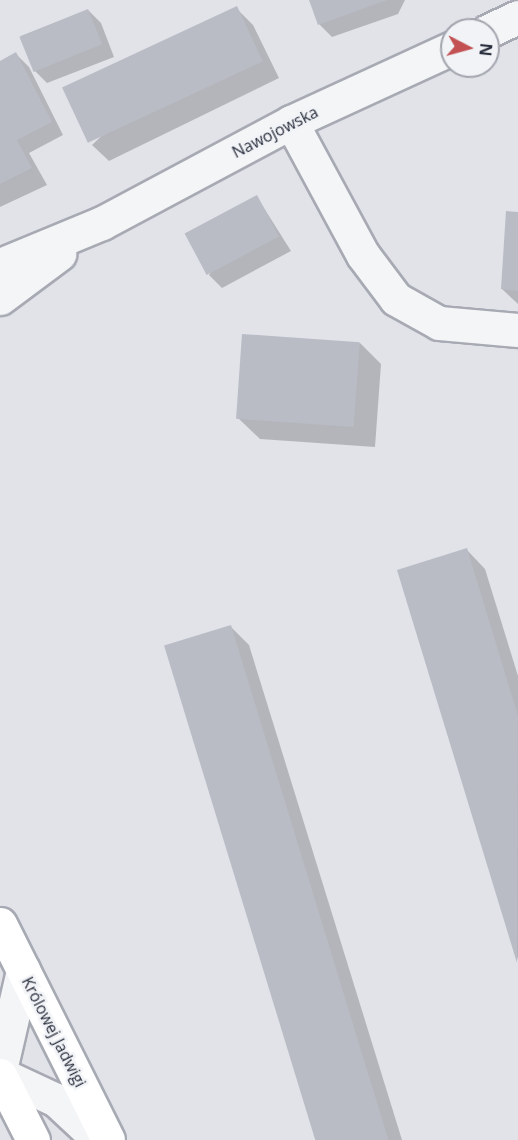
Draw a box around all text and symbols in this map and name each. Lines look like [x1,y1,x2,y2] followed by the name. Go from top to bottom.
[440,18,500,78] north arrow
[474,42,498,57] text: N
[229,102,321,162] street label: Nawojowska
[18,974,90,1090] street label: Królowej Jadwigi

